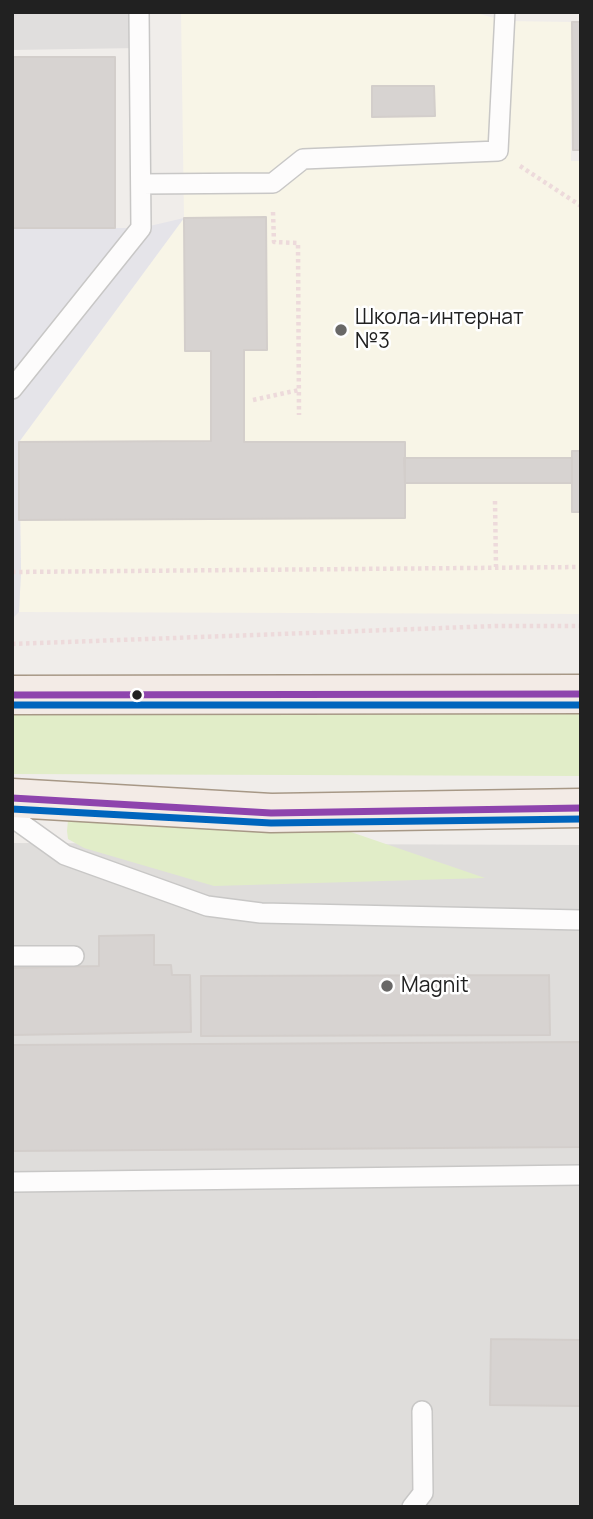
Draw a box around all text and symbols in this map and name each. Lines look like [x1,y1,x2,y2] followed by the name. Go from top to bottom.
[355,305,524,355] place label: Школа-интернат №3
[333,322,349,338] marker: Школа-интернат №3
[130,688,144,702] unlabelled marker
[401,973,469,999] place label: Magnit
[379,978,395,994] marker: Magnit

